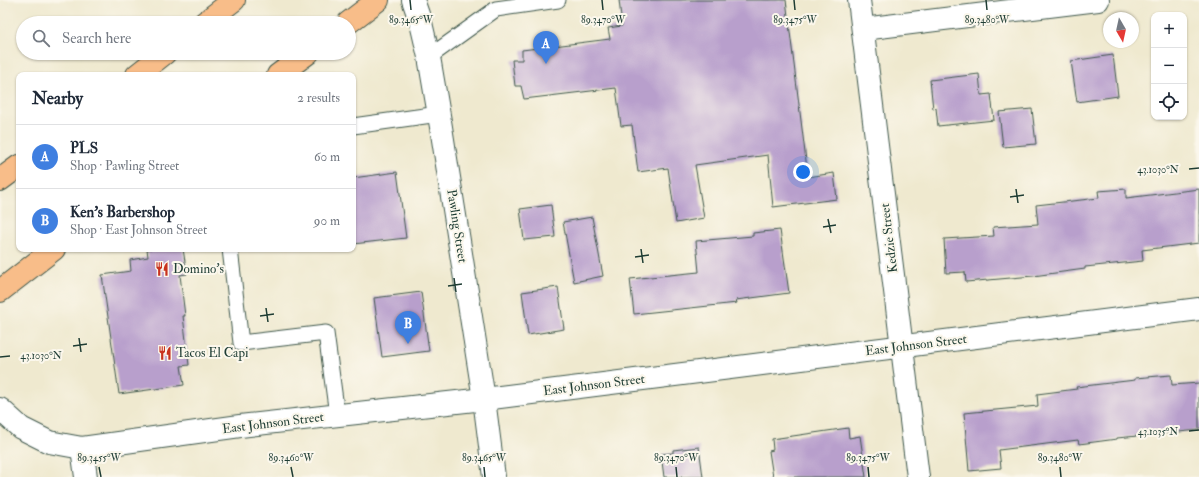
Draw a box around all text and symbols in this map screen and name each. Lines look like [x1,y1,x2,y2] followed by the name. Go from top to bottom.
[1103,12,1139,48] north arrow
[1151,12,1187,120] map controls
[1151,12,1187,48] button: +
[389,14,434,26] text: 89.3465°W
[581,14,626,26] text: 89.3470°W
[773,14,818,26] text: 89.3475°W
[965,14,1010,26] text: 89.3480°W
[16,16,356,60] search box
[30,27,52,49] icon: search
[62,29,131,48] text: Search here
[533,31,559,64] pin: A
[1151,48,1187,84] button: −
[1151,84,1187,120] button: locate
[32,88,83,109] text: Nearby
[297,90,340,106] text: 2 results
[70,139,98,158] text: PLS
[41,149,49,165] text: A
[314,149,340,165] text: 60 m
[70,158,179,174] text: Shop · Pawling Street
[793,162,813,182] your location
[1137,164,1179,176] text: 43.1030°N
[443,188,471,264] street label: Pawling Street
[877,202,901,274] street label: Kedzie Street
[70,203,175,222] text: Ken's Barbershop
[41,213,49,229] text: B
[314,213,340,229] text: 90 m
[70,222,207,238] text: Shop · East Johnson Street
[154,261,170,277] restaurant icon: Domino's
[173,261,224,277] place label: Domino's
[395,311,421,344] pin: B
[864,331,968,359] street label: East Johnson Street
[157,345,173,361] restaurant icon: Tacos El Capi
[176,345,249,362] place label: Tacos El Capi
[20,350,62,362] text: 43.1030°N
[542,371,646,399] street label: East Johnson Street
[221,409,325,437] street label: East Johnson Street
[1138,426,1178,438] text: 43.1035°N
[77,452,122,464] text: 89.3455°W
[269,452,314,464] text: 89.3460°W
[462,452,507,464] text: 89.3465°W
[654,452,699,464] text: 89.3470°W
[846,452,891,464] text: 89.3475°W
[1038,452,1083,464] text: 89.3480°W

